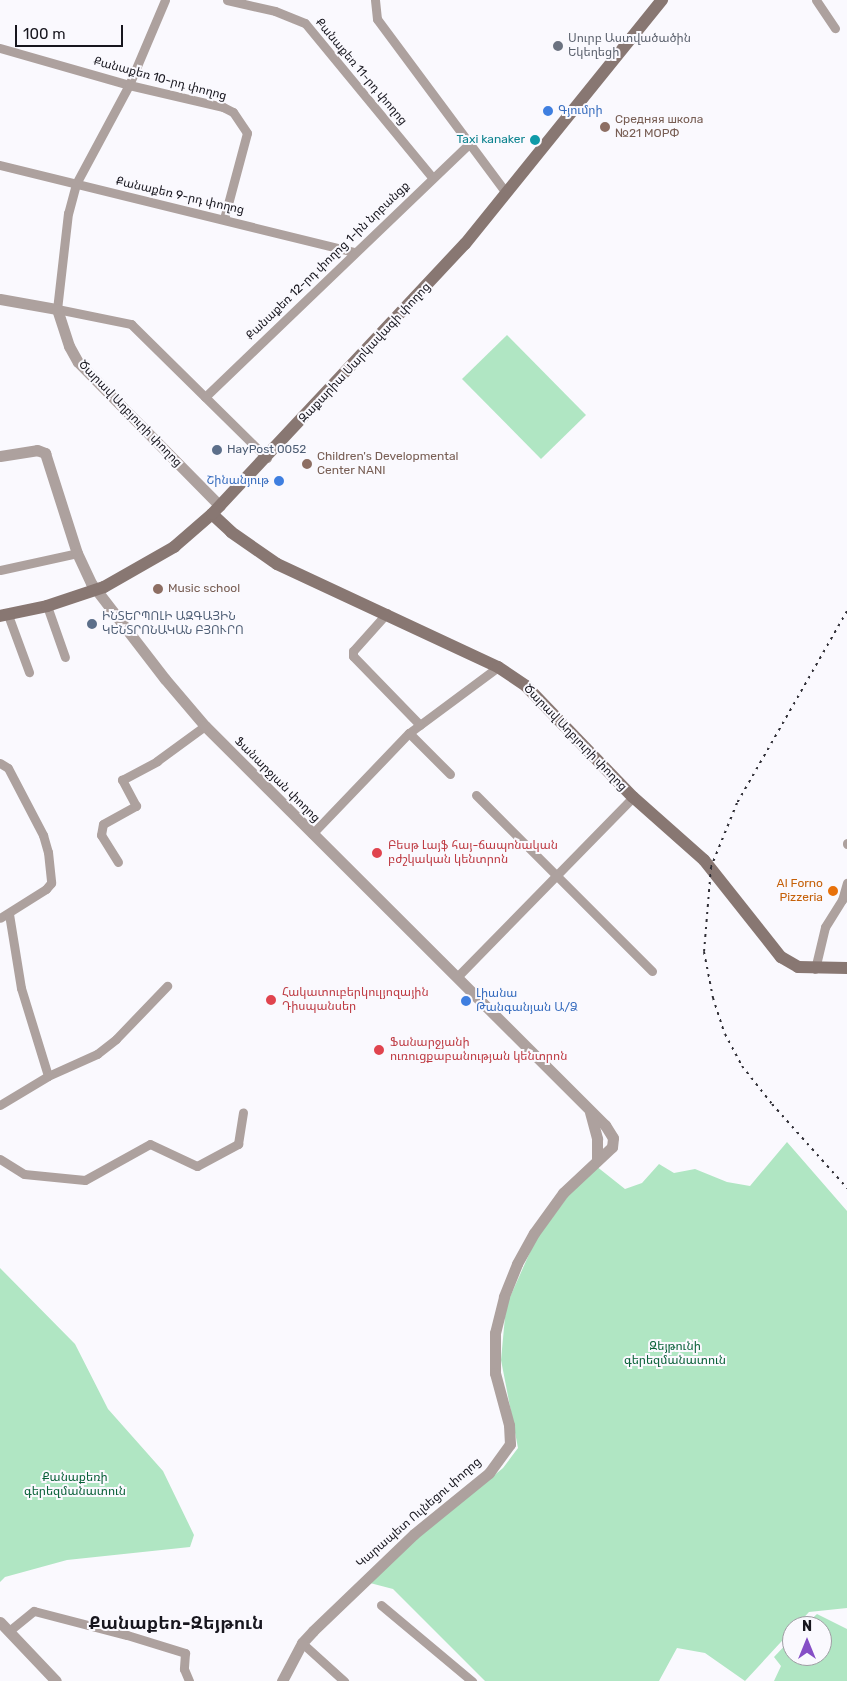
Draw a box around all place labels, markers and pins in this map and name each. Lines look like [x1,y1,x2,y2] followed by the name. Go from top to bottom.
[568,32,691,60] place label: Սուրբ Աստվածածին Եկեղեցի
[552,40,564,52] marker: Սուրբ Աստվածածին Եկեղեցի
[558,104,603,118] place label: Գյումրի
[542,105,554,117] marker: Գյումրի
[615,113,703,141] place label: Средняя школа №21 МОРФ
[599,121,611,133] marker: Средняя школа №21 МОРФ
[456,133,525,147] place label: Taxi kanaker
[529,134,541,146] marker: Taxi kanaker
[227,443,306,457] place label: HayPost 0052
[211,444,223,456] marker: HayPost 0052
[317,450,458,478] place label: Children's Developmental Center NANI
[301,458,313,470] marker: Children's Developmental Center NANI
[207,474,269,488] place label: Շինանյութ
[273,475,285,487] marker: Շինանյութ
[168,582,240,596] place label: Music school
[152,583,164,595] marker: Music school
[102,610,244,638] place label: ԻՆՏԵՐՊՈԼԻ ԱԶԳԱՅԻՆ ԿԵՆՏՐՈՆԱԿԱՆ ԲՅՈՒՐՈ
[86,618,98,630] marker: ԻՆՏԵՐՊՈԼԻ ԱԶԳԱՅԻՆ ԿԵՆՏՐՈՆԱԿԱՆ ԲՅՈՒՐՈ
[388,839,558,867] place label: Բեսթ Լայֆ հայ-ճապոնական բժշկական կենտրոն
[370,846,384,860] marker: Բեսթ Լայֆ հայ-ճապոնական բժշկական կենտրոն
[777,877,823,905] place label: Al Forno Pizzeria
[827,885,839,897] marker: Al Forno Pizzeria
[282,986,429,1014] place label: Հակատուբերկուլյոզային Դիսպանսեր
[476,987,578,1015] place label: Լիանա Թանգանյան Ա/Ձ
[264,993,278,1007] marker: Հակատուբերկուլյոզային Դիսպանսեր
[460,995,472,1007] marker: Լիանա Թանգանյան Ա/Ձ
[390,1036,567,1064] place label: Ֆանարջյանի ուռուցքաբանության կենտրոն
[372,1043,386,1057] marker: Ֆանարջյանի ուռուցքաբանության կենտրոն

